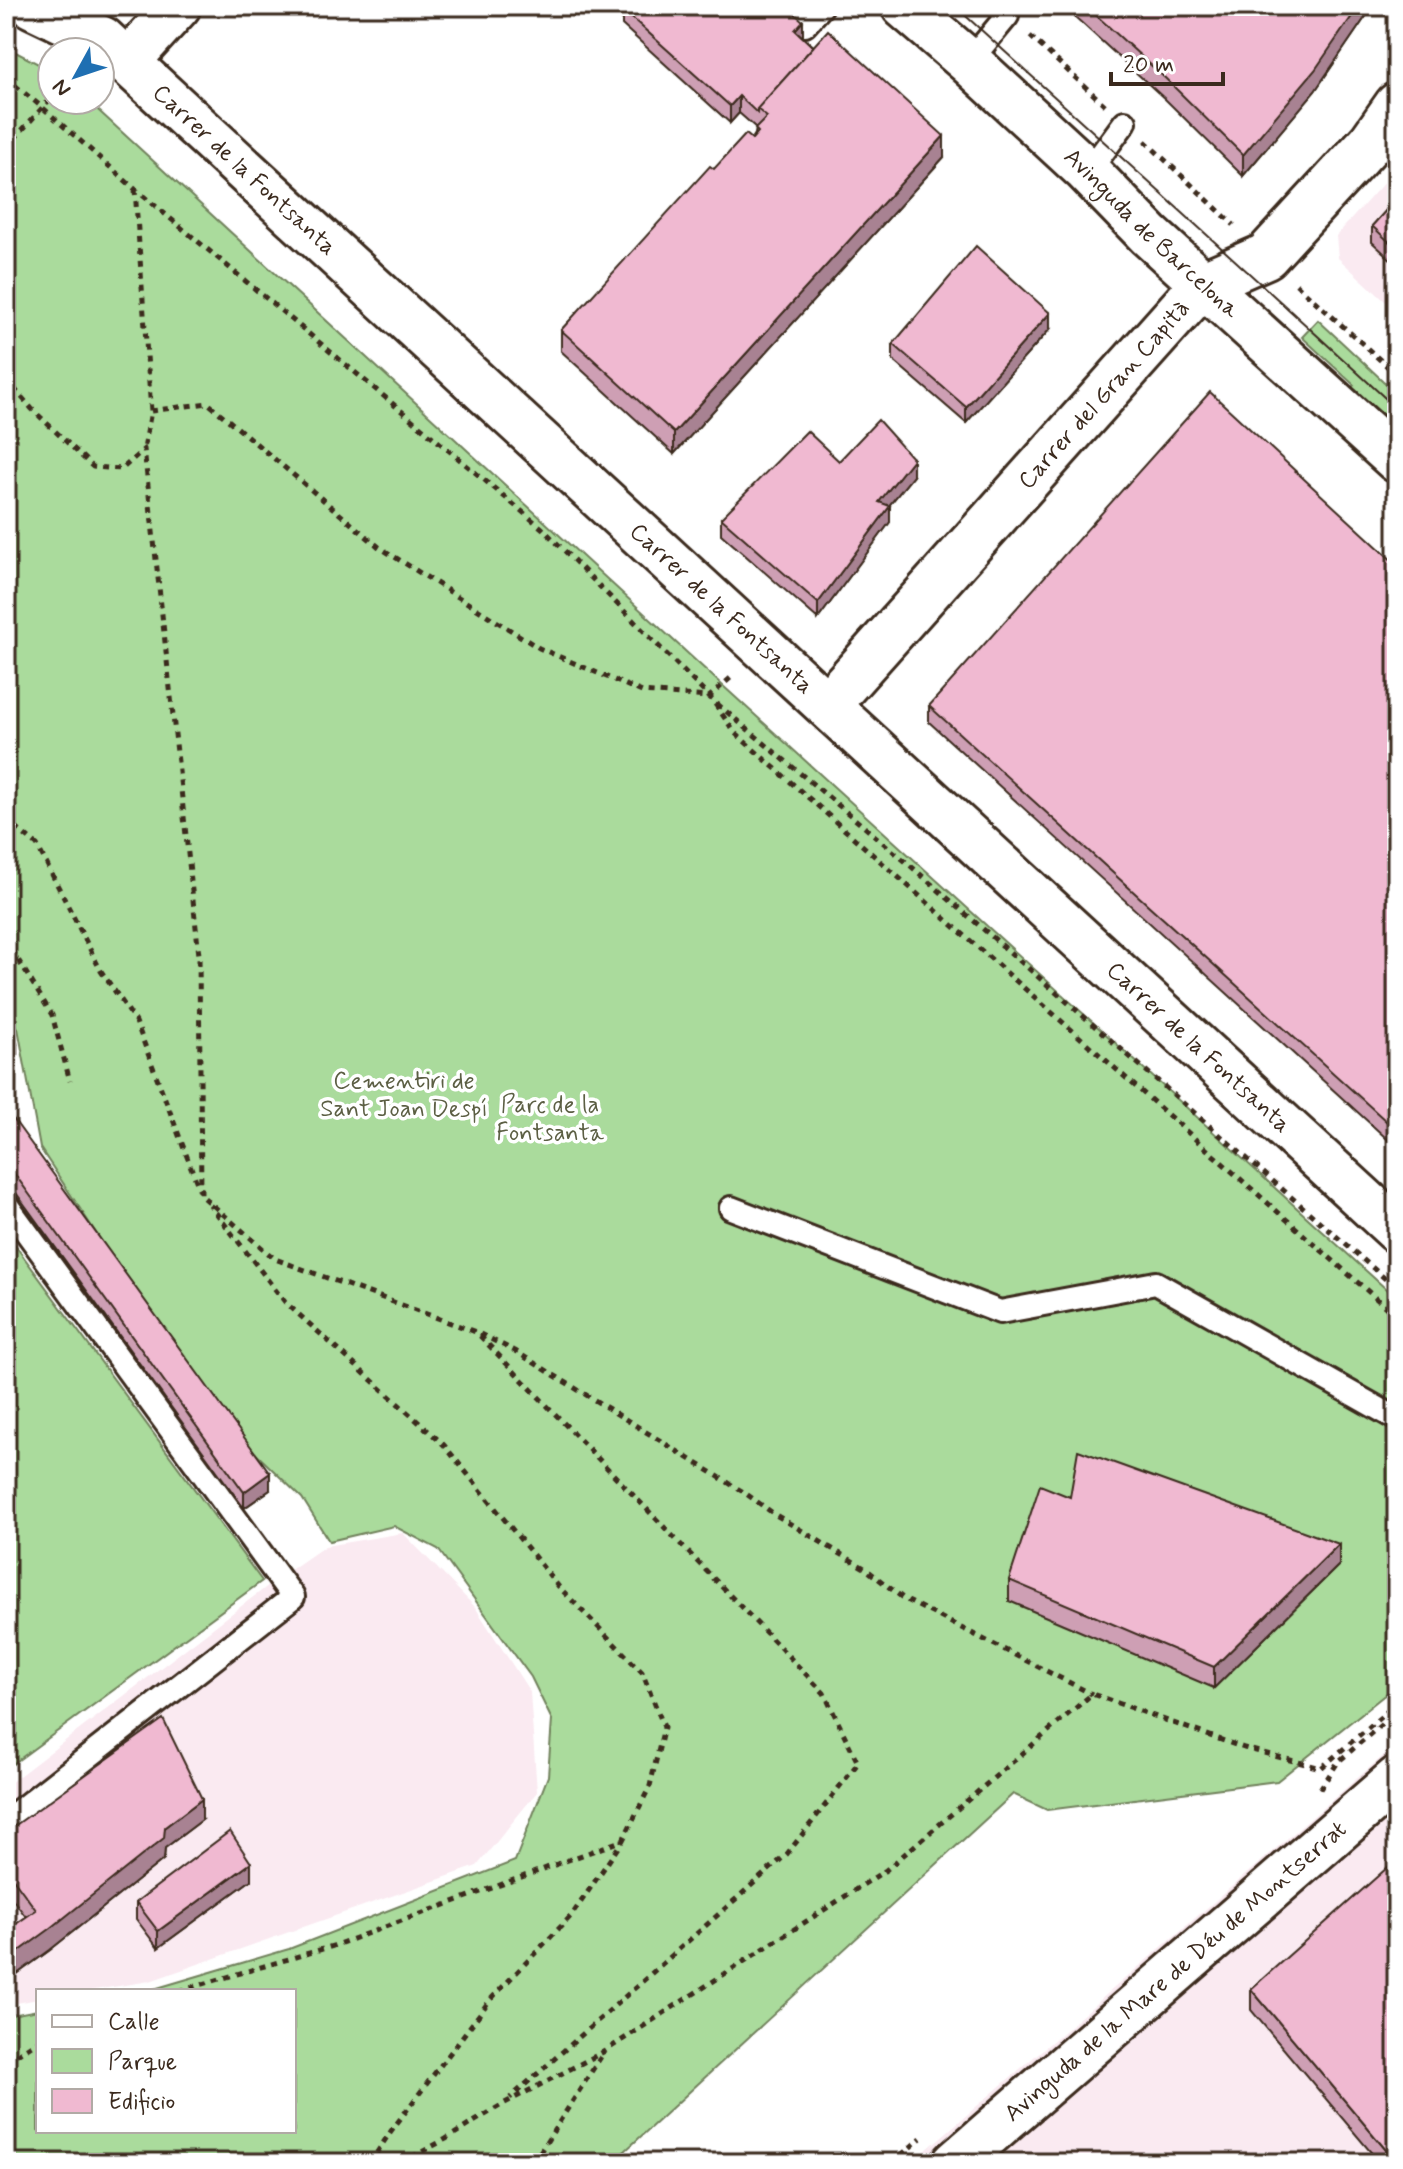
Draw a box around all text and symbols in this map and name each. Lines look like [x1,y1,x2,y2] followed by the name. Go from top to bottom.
[36,36,116,116] north arrow
[1111,36,1223,86] scale bar
[1123,50,1174,81] text: 20 m
[47,73,78,102] text: N
[146,78,343,262] street label: Carrer de la Fontsanta
[1057,141,1246,325] street label: Avinguda de Barcelona
[1011,294,1197,496] street label: Carrer del Gran Capità
[623,516,820,701] street label: Carrer de la Fontsanta
[1100,955,1297,1140] street label: Carrer de la Fontsanta
[320,1066,488,1125] park label: Cementiri de Sant Joan Despí
[496,1090,604,1149] park label: Parc de la Fontsanta
[998,1814,1353,2129] street label: Avinguda de la Mare de Déu de Montserrat
[36,1989,296,2133] legend
[108,2007,160,2038] text: Calle
[108,2047,177,2078] text: Parque
[108,2087,175,2118] text: Edificio

